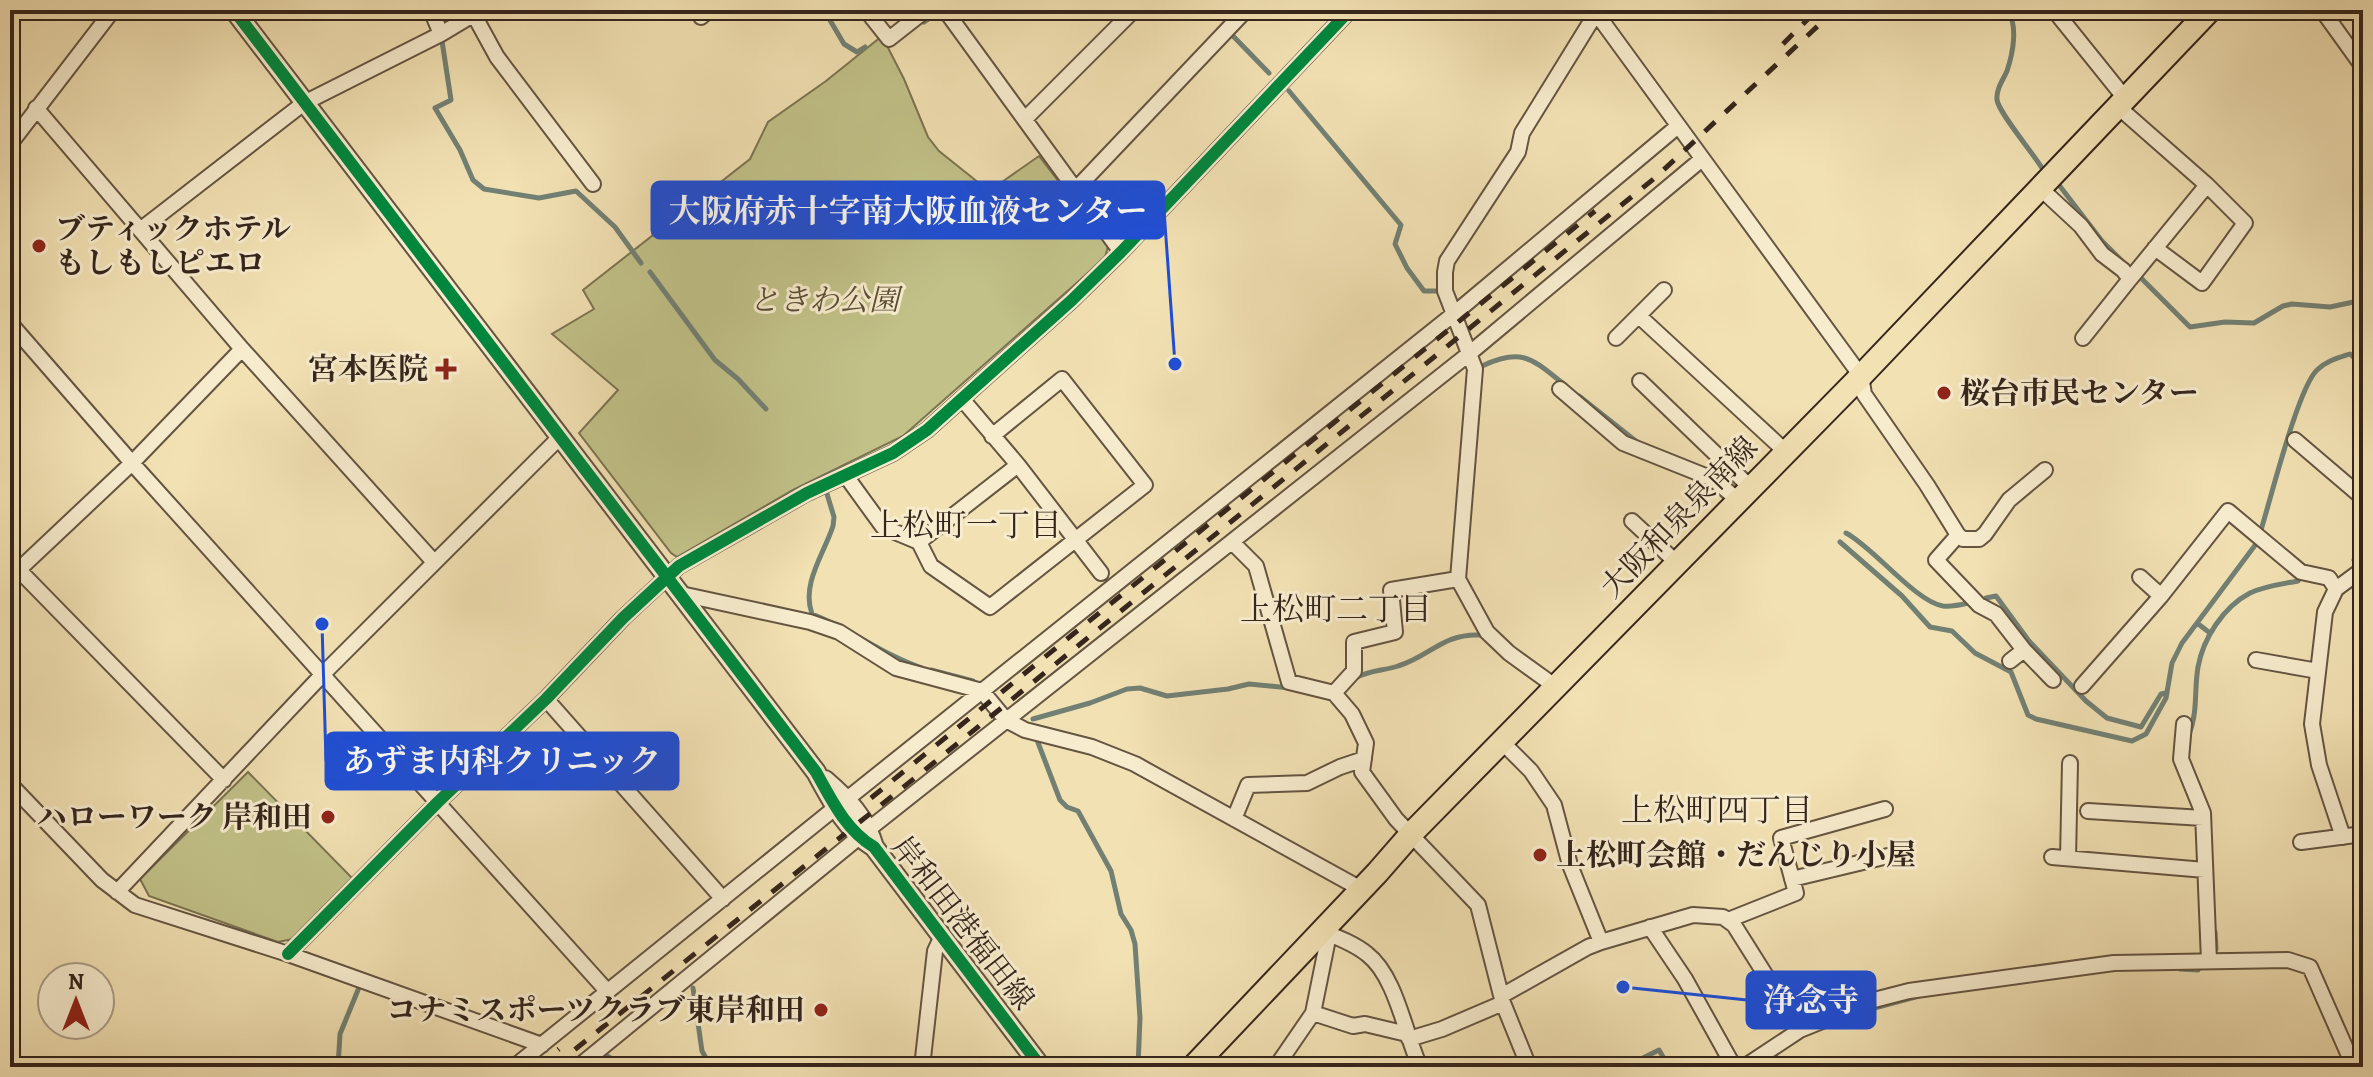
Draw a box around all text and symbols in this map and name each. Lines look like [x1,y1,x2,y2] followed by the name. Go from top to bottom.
[652,182,1164,238] callout: 大阪府赤十字南大阪血液センター
[669,189,1147,233] text: 大阪府赤十字南大阪血液センター
[55,209,291,283] place label: ブティックホテル もしもしピエロ
[30,237,48,255] marker: ブティックホテル もしもしピエロ
[749,280,904,320] park label: ときわ公園
[308,349,428,389] place label: 宮本医院
[435,358,457,380] marker: 宮本医院
[1960,373,2199,413] place label: 桜台市民センター
[1935,384,1953,402] marker: 桜台市民センター
[1592,428,1766,606] street label: 大阪和泉泉南線
[870,503,1062,547] district label: 上松町一丁目
[1240,587,1432,631] district label: 上松町二丁目
[326,733,678,789] callout: あずま内科クリニック
[343,739,661,783] text: あずま内科クリニック
[1621,788,1813,832] district label: 上松町四丁目
[37,797,312,837] place label: ハローワーク 岸和田
[319,808,337,826] marker: ハローワーク 岸和田
[883,828,1043,1018] street label: 岸和田港福田線
[1556,835,1916,875] place label: 上松町会館・だんじり小屋
[1531,846,1549,864] marker: 上松町会館・だんじり小屋
[36,961,116,1041] north arrow
[68,967,84,997] text: N
[1747,972,1875,1028] callout: 浄念寺
[1763,978,1859,1022] text: 浄念寺
[387,990,805,1030] place label: コナミスポーツクラブ東岸和田
[812,1001,830,1019] marker: コナミスポーツクラブ東岸和田

